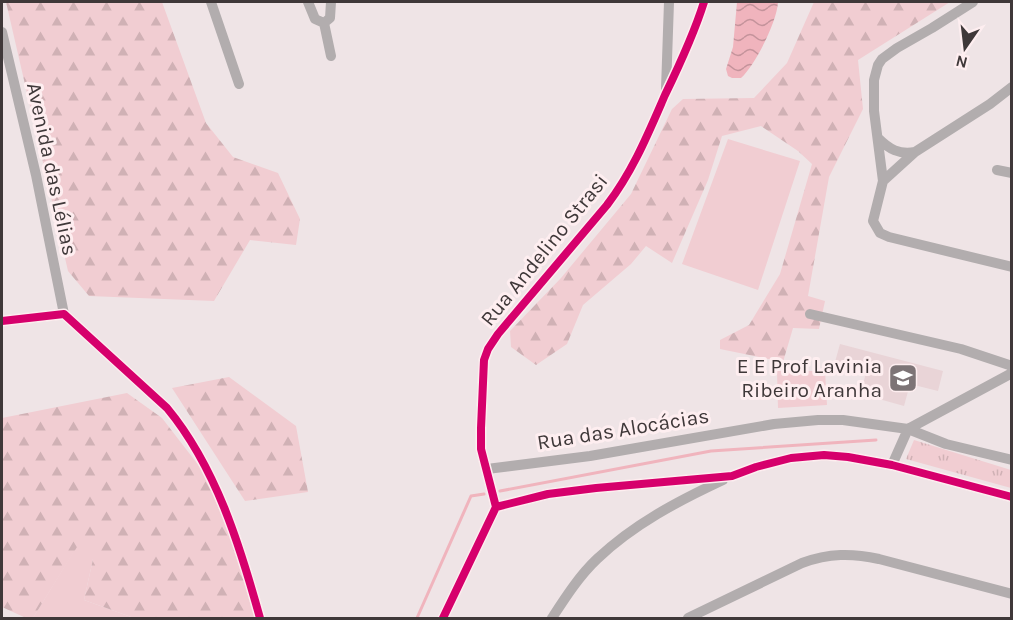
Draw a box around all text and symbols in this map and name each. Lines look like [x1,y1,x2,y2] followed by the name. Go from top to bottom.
[935,18,995,78] north arrow
[954,51,969,73] text: N
[22,80,82,258] street label: Avenida das Lélias
[475,169,613,331] street label: Rua Andelino Strasi
[737,354,882,402] place label: E E Prof Lavinia Ribeiro Aranha
[887,362,919,394] school or university icon: E E Prof Lavinia Ribeiro Aranha
[535,404,711,454] street label: Rua das Alocácias

